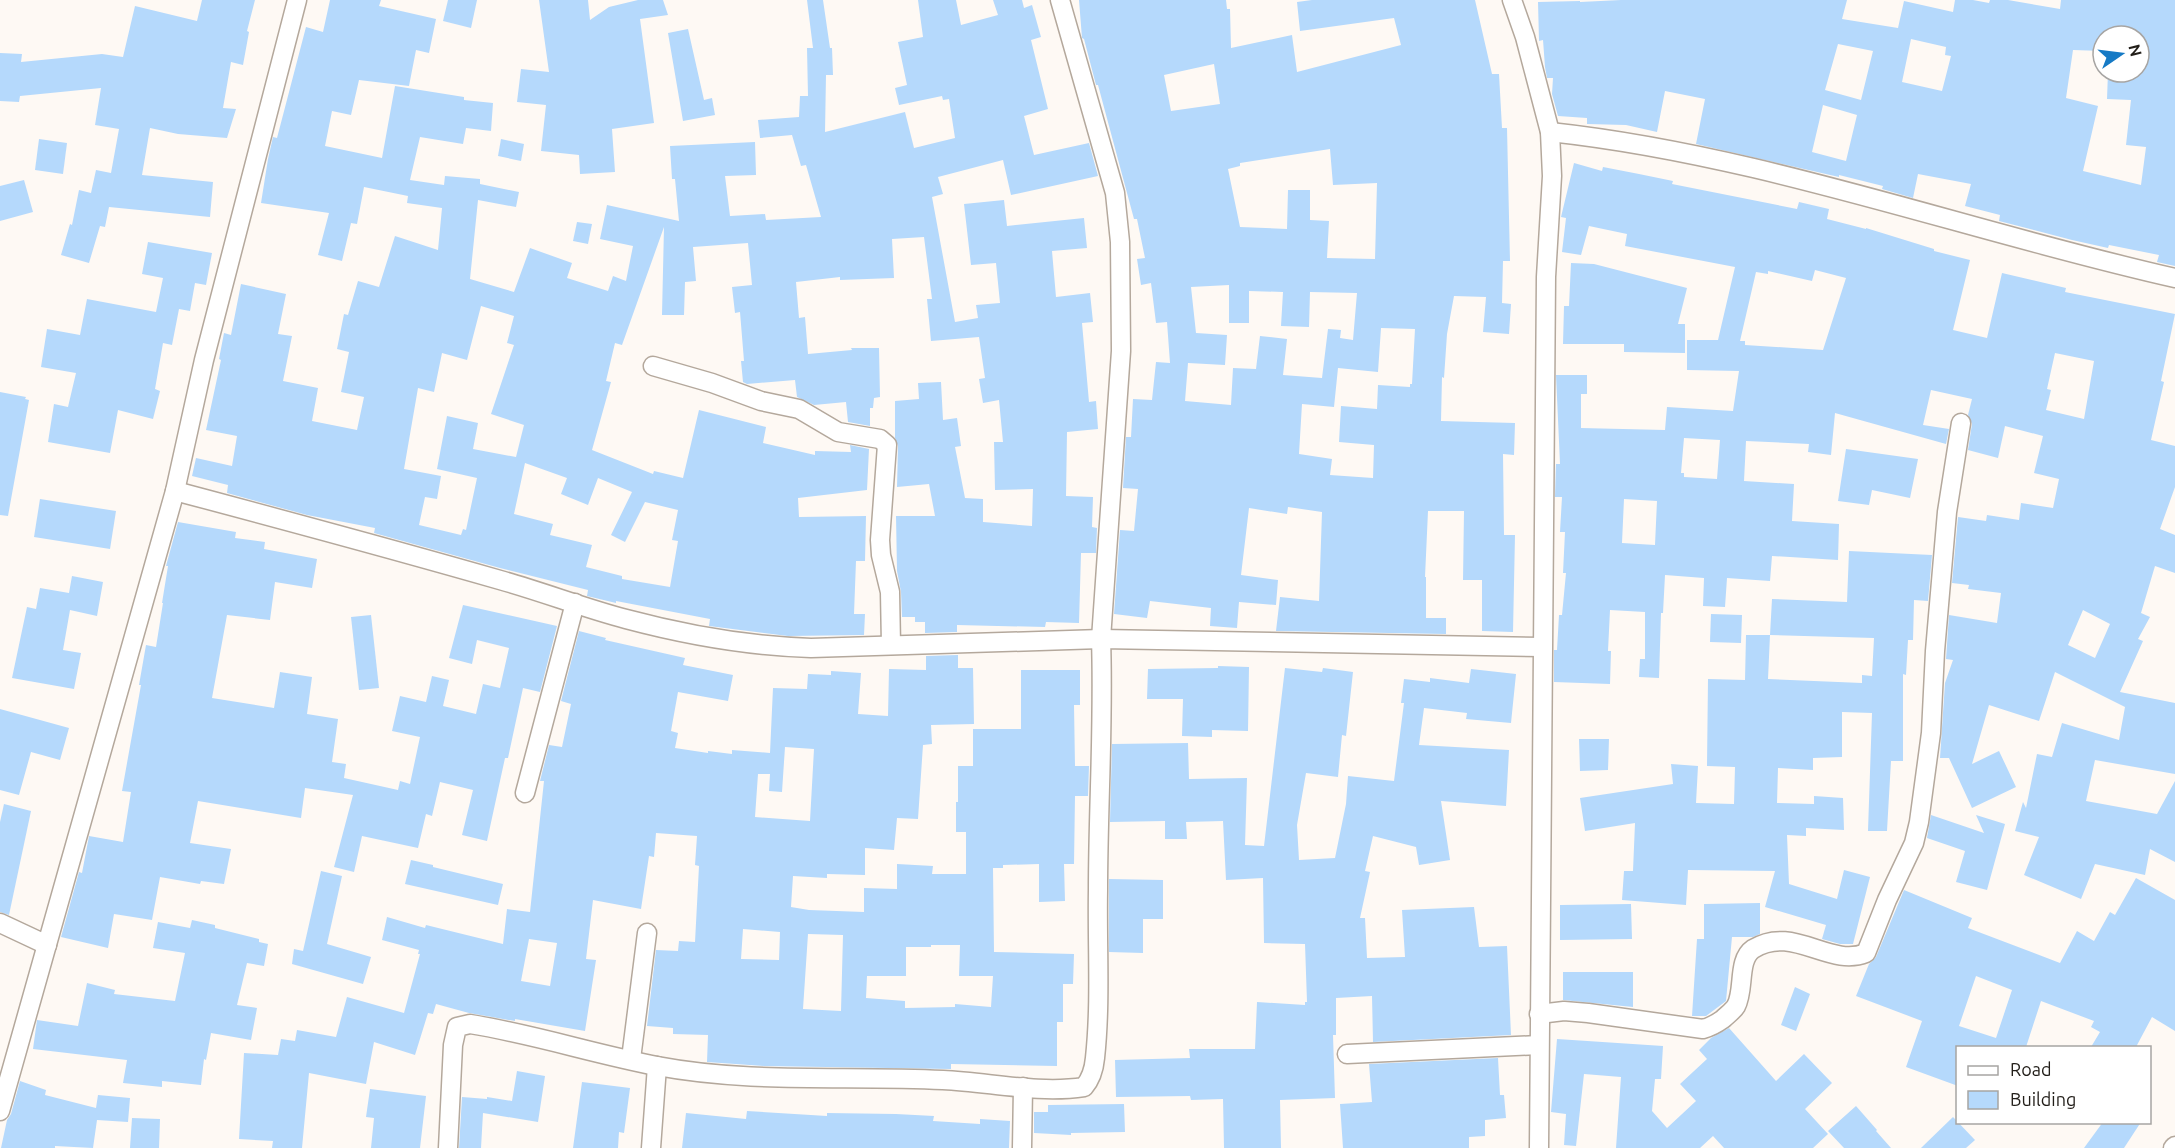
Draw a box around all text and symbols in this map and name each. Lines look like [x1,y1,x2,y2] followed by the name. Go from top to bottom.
[2091,24,2151,84] north arrow
[2125,42,2146,58] text: N
[1956,1046,2151,1124] legend
[2010,1059,2052,1079] text: Road
[2010,1089,2076,1109] text: Building

